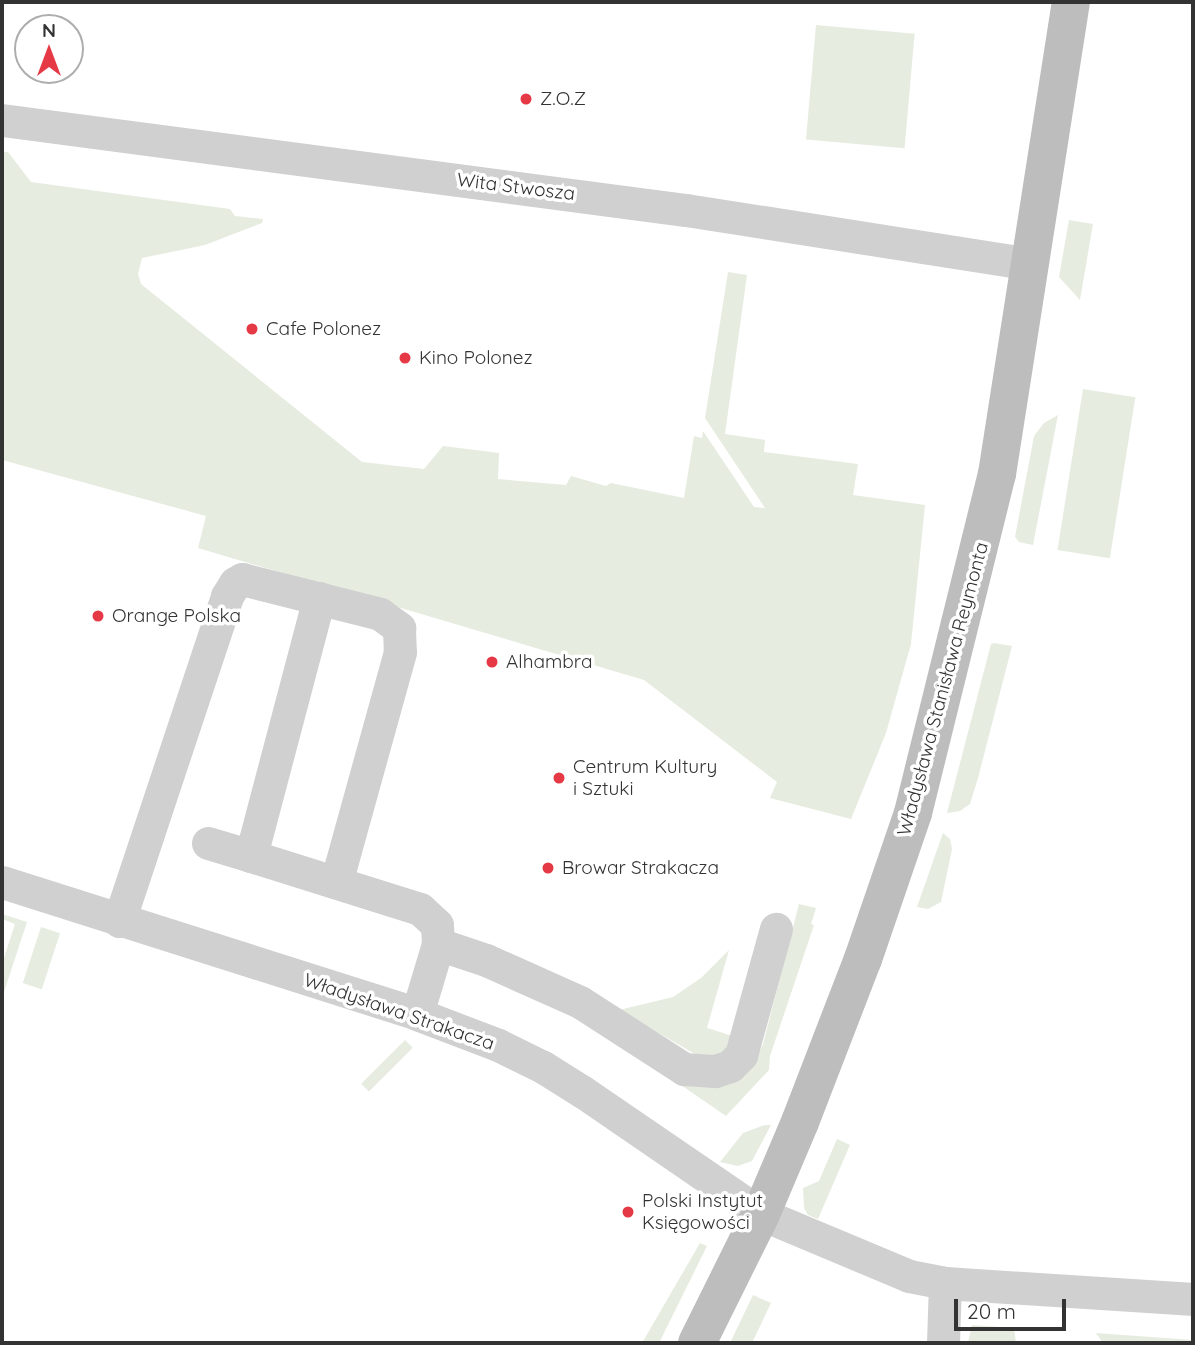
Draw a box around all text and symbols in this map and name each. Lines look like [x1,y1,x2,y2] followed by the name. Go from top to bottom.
[14,14,84,84] north arrow
[42,18,56,42] text: N
[540,88,586,110] place label: Z.O.Z
[518,91,534,107] marker: Z.O.Z
[456,168,576,206] street label: Wita Stwosza
[266,318,381,340] place label: Cafe Polonez
[244,321,260,337] marker: Cafe Polonez
[419,347,533,369] place label: Kino Polonez
[397,350,413,366] marker: Kino Polonez
[893,540,993,838] street label: Władysława Stanisława Reymonta
[112,605,241,627] place label: Orange Polska
[90,608,106,624] marker: Orange Polska
[506,651,592,673] place label: Alhambra
[484,654,500,670] marker: Alhambra
[573,756,717,800] place label: Centrum Kultury i Sztuki
[551,770,567,786] marker: Centrum Kultury i Sztuki
[562,857,719,879] place label: Browar Strakacza
[540,860,556,876] marker: Browar Strakacza
[301,969,497,1055] street label: Władysława Strakacza
[642,1190,763,1234] place label: Polski Instytut Księgowości
[620,1204,636,1220] marker: Polski Instytut Księgowości
[957,1286,1069,1330] scale bar
[967,1298,1016,1324] text: 20 m

